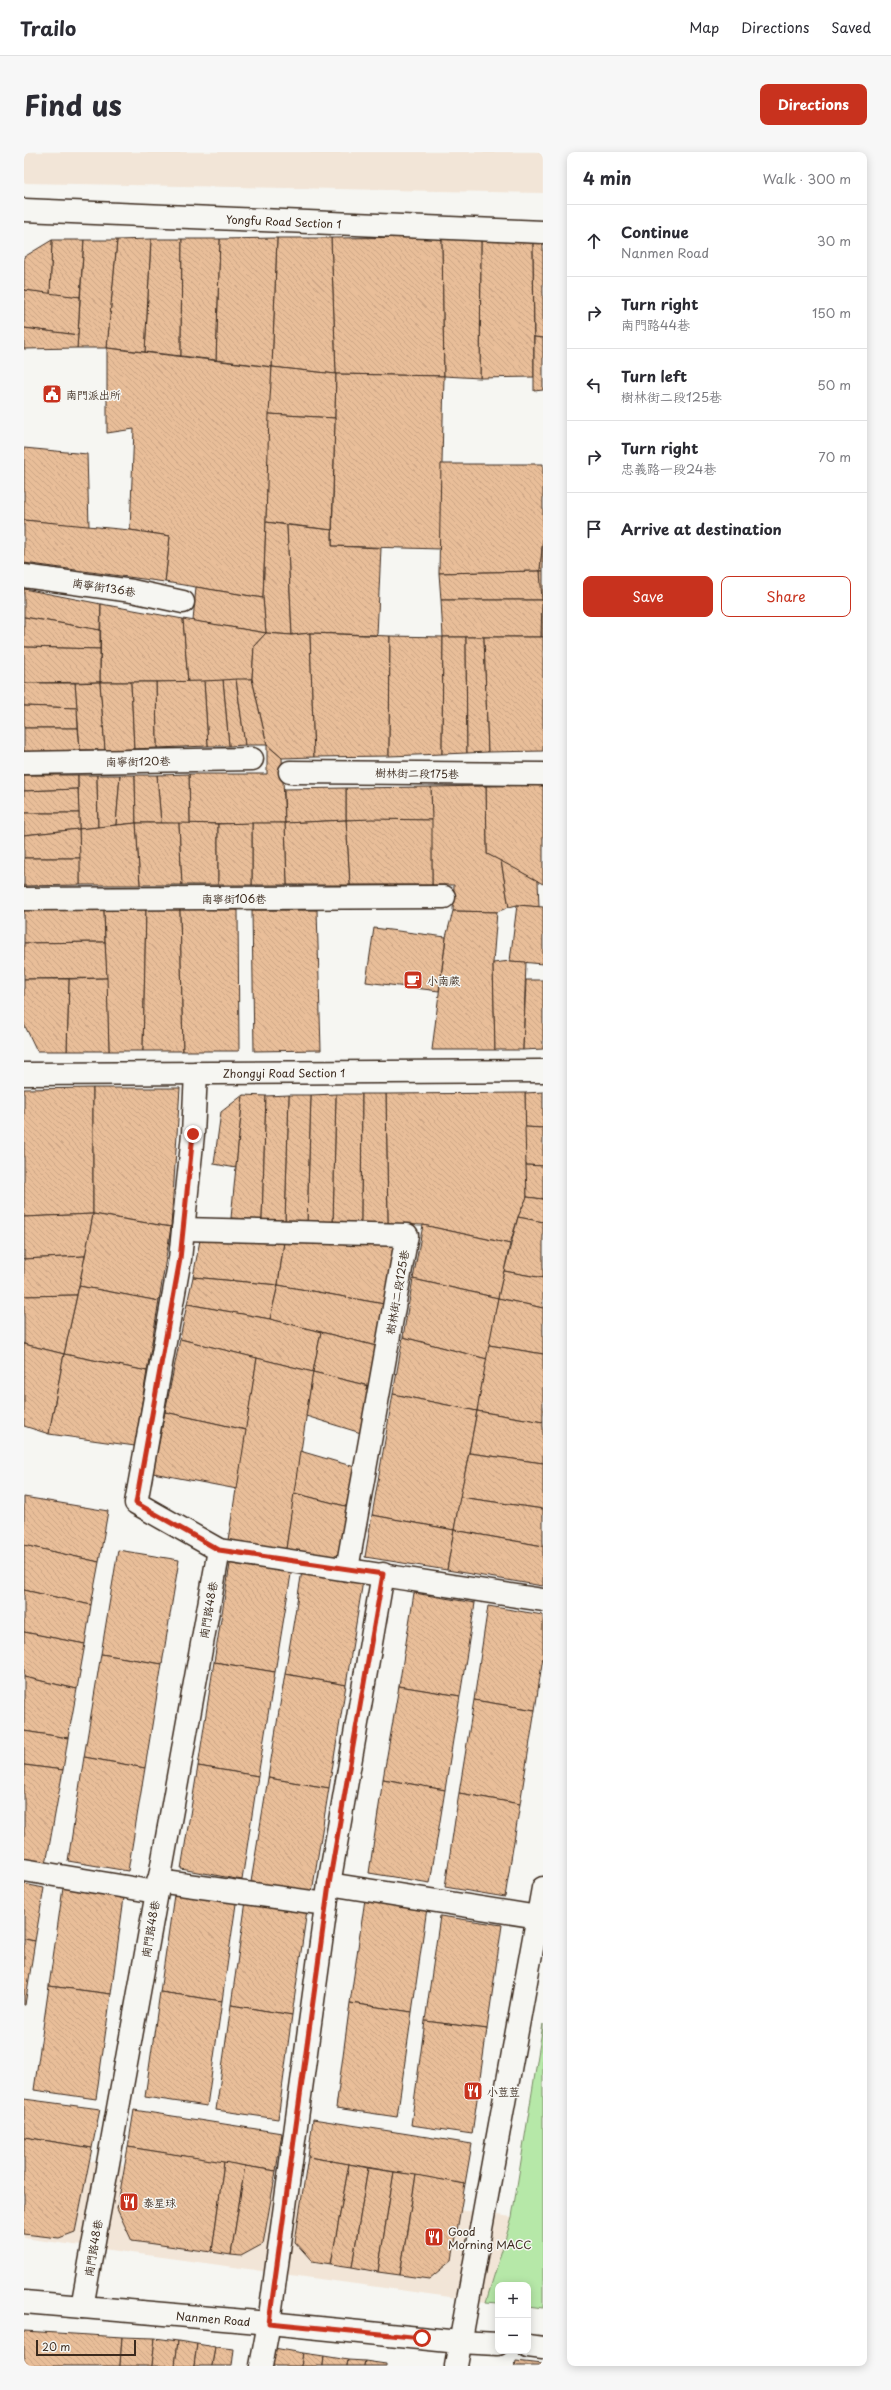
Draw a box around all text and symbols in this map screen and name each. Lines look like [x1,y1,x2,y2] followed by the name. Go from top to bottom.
[20,14,76,42] text: Trailo
[689,17,719,38] text: Map
[741,17,809,38] text: Directions
[831,17,871,38] text: Saved
[24,83,122,126] text: Find us
[760,84,867,125] button: Directions
[583,165,631,191] text: 4 min
[763,169,851,188] text: Walk · 300 m
[226,210,342,232] street label: Yongfu Road Section 1
[621,220,689,243] text: Continue
[583,230,605,252] icon: ahead
[817,231,851,250] text: 30 m
[621,243,709,262] text: Nanmen Road
[621,292,698,315] text: Turn right
[583,302,605,324] icon: right
[812,303,851,322] text: 150 m
[621,315,690,334] text: 南門路44巷
[621,364,687,387] text: Turn left
[583,374,605,396] icon: left
[817,375,851,394] text: 50 m
[41,383,63,405] public building icon: 南門派出所
[66,386,121,403] place label: 南門派出所
[621,387,722,406] text: 樹林街二段125巷
[621,436,698,459] text: Turn right
[583,446,605,468] icon: right
[818,447,851,466] text: 70 m
[621,459,716,478] text: 忠義路一段24巷
[621,517,782,540] text: Arrive at destination
[583,518,605,540] icon: arrive
[71,574,137,600] street label: 南寧街136巷
[583,576,713,617] button: Save
[721,576,851,617] button: Share
[106,752,170,770] street label: 南寧街120巷
[375,764,459,782] street label: 樹林街二段175巷
[202,890,266,907] street label: 南寧街106巷
[402,969,424,991] cafe icon: 小南蕨
[427,972,460,989] place label: 小南蕨
[223,1064,345,1081] street label: Zhongyi Road Section 1
[184,1125,202,1143] route end
[381,1248,413,1336] street label: 樹林街二段125巷
[195,1580,221,1640] street label: 南門路48巷
[137,1899,163,1959] street label: 南門路48巷
[462,2080,484,2102] restaurant icon: 小荳荳
[487,2083,520,2100] place label: 小荳荳
[118,2191,140,2213] restaurant icon: 泰星球
[143,2194,176,2211] place label: 泰星球
[80,2218,106,2278] street label: 南門路48巷
[448,2223,532,2253] place label: Good Morning MACC
[423,2226,445,2248] restaurant icon: Good Morning MACC
[495,2282,531,2354] map controls
[495,2282,531,2318] button: +
[175,2307,251,2330] street label: Nanmen Road
[495,2318,531,2354] button: −
[413,2329,431,2347] route start
[36,2338,136,2357] scale bar
[42,2338,70,2355] text: 20 m

